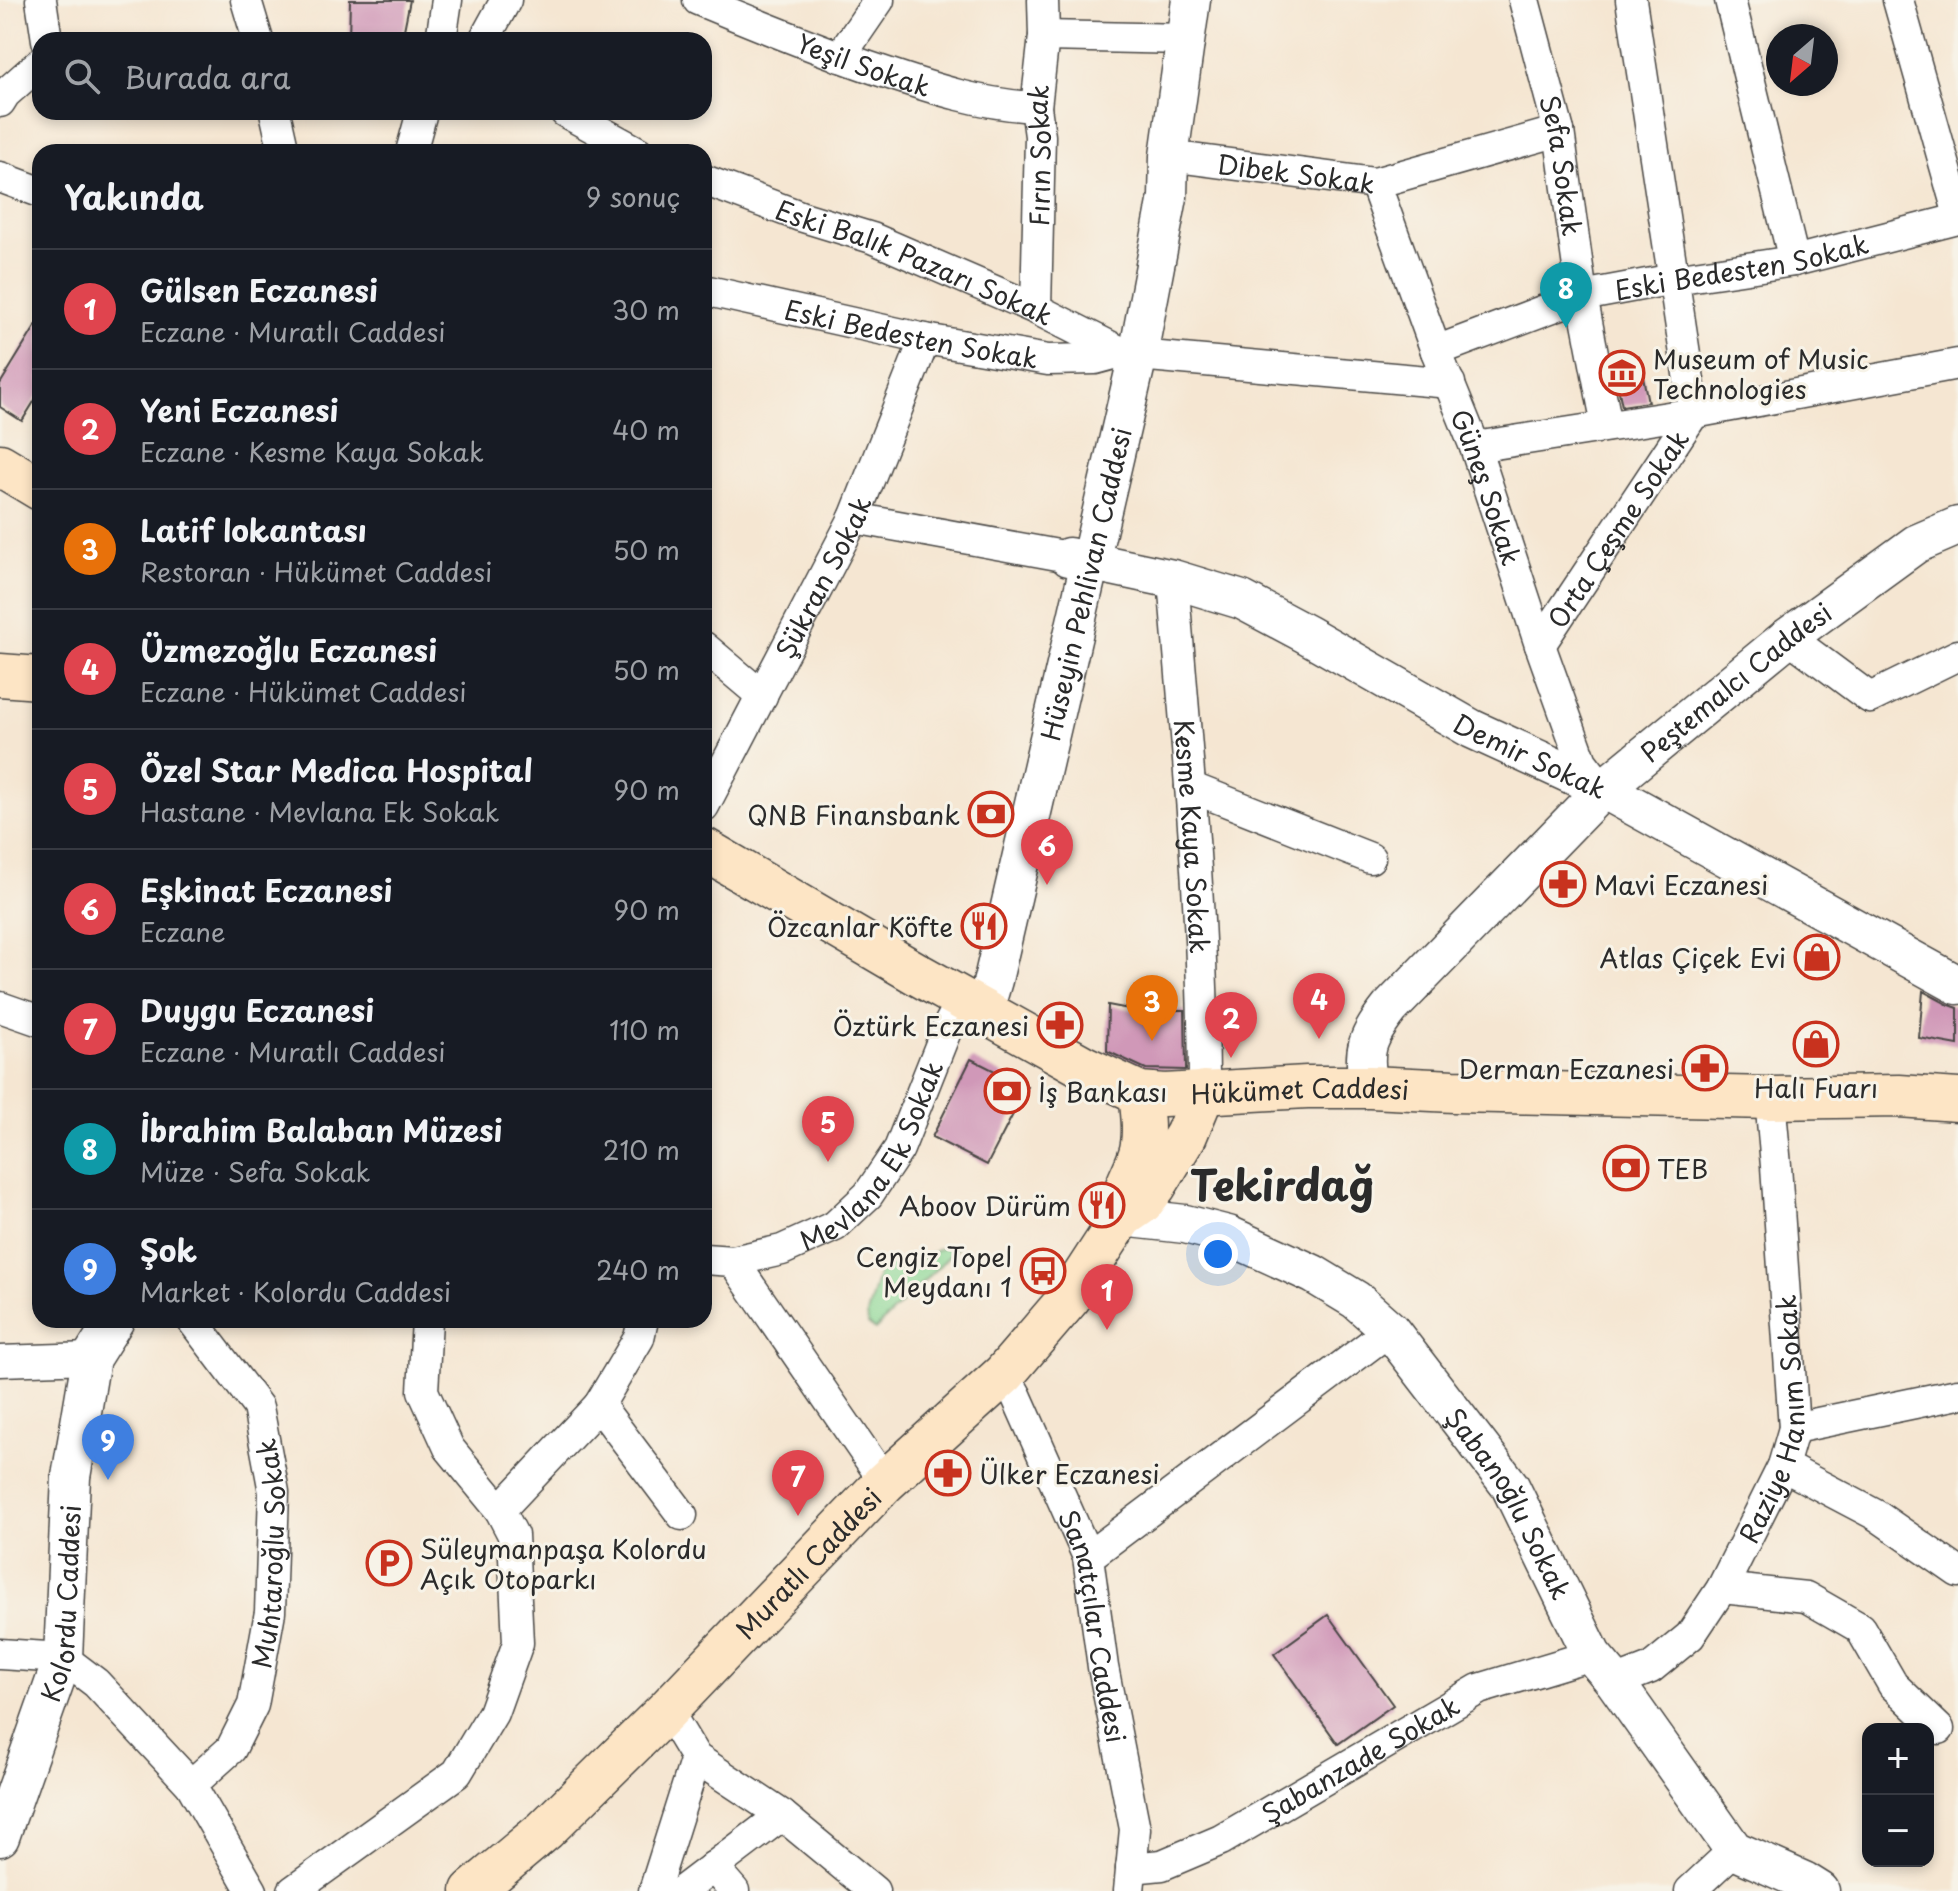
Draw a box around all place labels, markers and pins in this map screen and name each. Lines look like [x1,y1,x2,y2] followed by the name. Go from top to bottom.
[1540,262,1592,328] pin: 8
[1653,339,1869,408] place label: Museum of Music Technologies
[1598,349,1646,397] museum icon: Museum of Music Technologies
[967,790,1015,838] bank icon: QNB Finansbank
[747,795,960,834] place label: QNB Finansbank
[1021,819,1073,885] pin: 6
[1539,860,1587,908] pharmacy icon: Mavi Eczanesi
[1594,865,1768,904] place label: Mavi Eczanesi
[960,902,1008,950] restaurant icon: Özcanlar Köfte
[767,907,953,946] place label: Özcanlar Köfte
[1793,933,1841,981] shop icon: Atlas Çiçek Evi
[1599,938,1786,977] place label: Atlas Çiçek Evi
[1293,973,1345,1039] pin: 4
[1126,975,1178,1041] pin: 3
[1205,992,1257,1058] pin: 2
[1036,1001,1084,1049] pharmacy icon: Öztürk Eczanesi
[833,1006,1029,1045] place label: Öztürk Eczanesi
[1792,1020,1840,1068] shop icon: Halı Fuarı
[1681,1044,1729,1092] pharmacy icon: Derman Eczanesi
[1459,1049,1674,1088] place label: Derman Eczanesi
[983,1067,1031,1115] bank icon: İş Bankası
[1754,1068,1878,1107] place label: Halı Fuarı
[1038,1072,1167,1111] place label: İş Bankası
[802,1096,854,1162] pin: 5
[1602,1144,1650,1192] bank icon: TEB
[1657,1149,1708,1188] place label: TEB
[1078,1181,1126,1229] restaurant icon: Aboov Dürüm
[899,1186,1071,1225] place label: Aboov Dürüm
[855,1237,1012,1306] place label: Cengiz Topel Meydanı 1
[1019,1247,1067,1295] bus stop icon: Cengiz Topel Meydanı 1
[1081,1264,1133,1330] pin: 1
[82,1414,134,1480] pin: 9
[924,1449,972,1497] pharmacy icon: Ülker Eczanesi
[772,1450,824,1516] pin: 7
[979,1454,1160,1493] place label: Ülker Eczanesi
[420,1529,707,1598] place label: Süleymanpaşa Kolordu Açık Otoparkı
[365,1539,413,1587] parking icon: Süleymanpaşa Kolordu Açık Otoparkı

